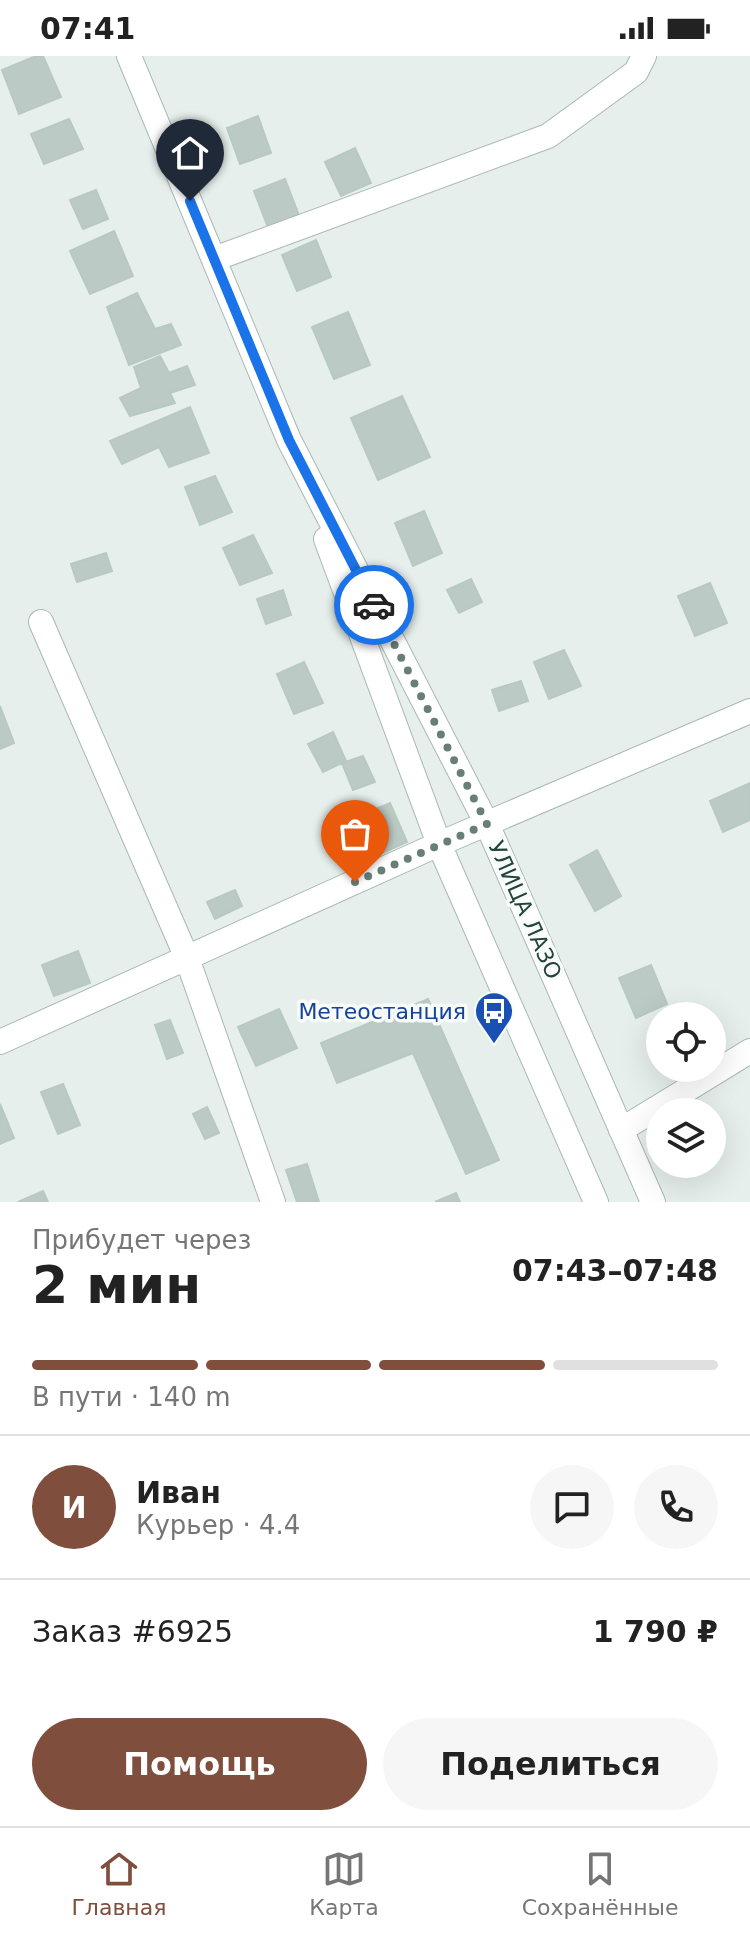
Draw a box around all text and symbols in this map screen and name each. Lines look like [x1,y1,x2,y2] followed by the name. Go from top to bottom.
[40,11,136,46] text: 07:41
[156,119,224,201] pin
[168,131,212,175] icon: home
[334,565,414,645] courier
[352,583,396,627] icon: car
[321,800,389,882] pin
[333,812,377,856] icon: bag
[483,837,567,983] street label: УЛИЦА ЛАЗО
[473,990,515,1045] bus stop icon: Метеостанция
[298,999,466,1024] place label: Метеостанция
[646,1002,726,1178] map controls
[646,1002,726,1082] button: locate
[646,1098,726,1178] button: layers
[32,1225,251,1255] text: Прибудет через
[512,1253,718,1288] text: 07:43–07:48
[32,1255,201,1315] text: 2 мин
[32,1382,231,1412] text: В пути · 140 m
[530,1465,614,1549] button: chat
[634,1465,718,1549] button: phone
[136,1475,221,1510] text: Иван
[61,1490,87,1525] text: И
[136,1510,300,1540] text: Курьер · 4.4
[32,1614,233,1649] text: Заказ #6925
[593,1614,718,1649] text: 1 790 ₽
[32,1718,367,1810] button: Помощь
[383,1718,718,1810] button: Поделиться
[71,1847,166,1920] tab: Главная
[309,1847,379,1920] tab: Карта
[522,1847,679,1920] tab: Сохранённые

